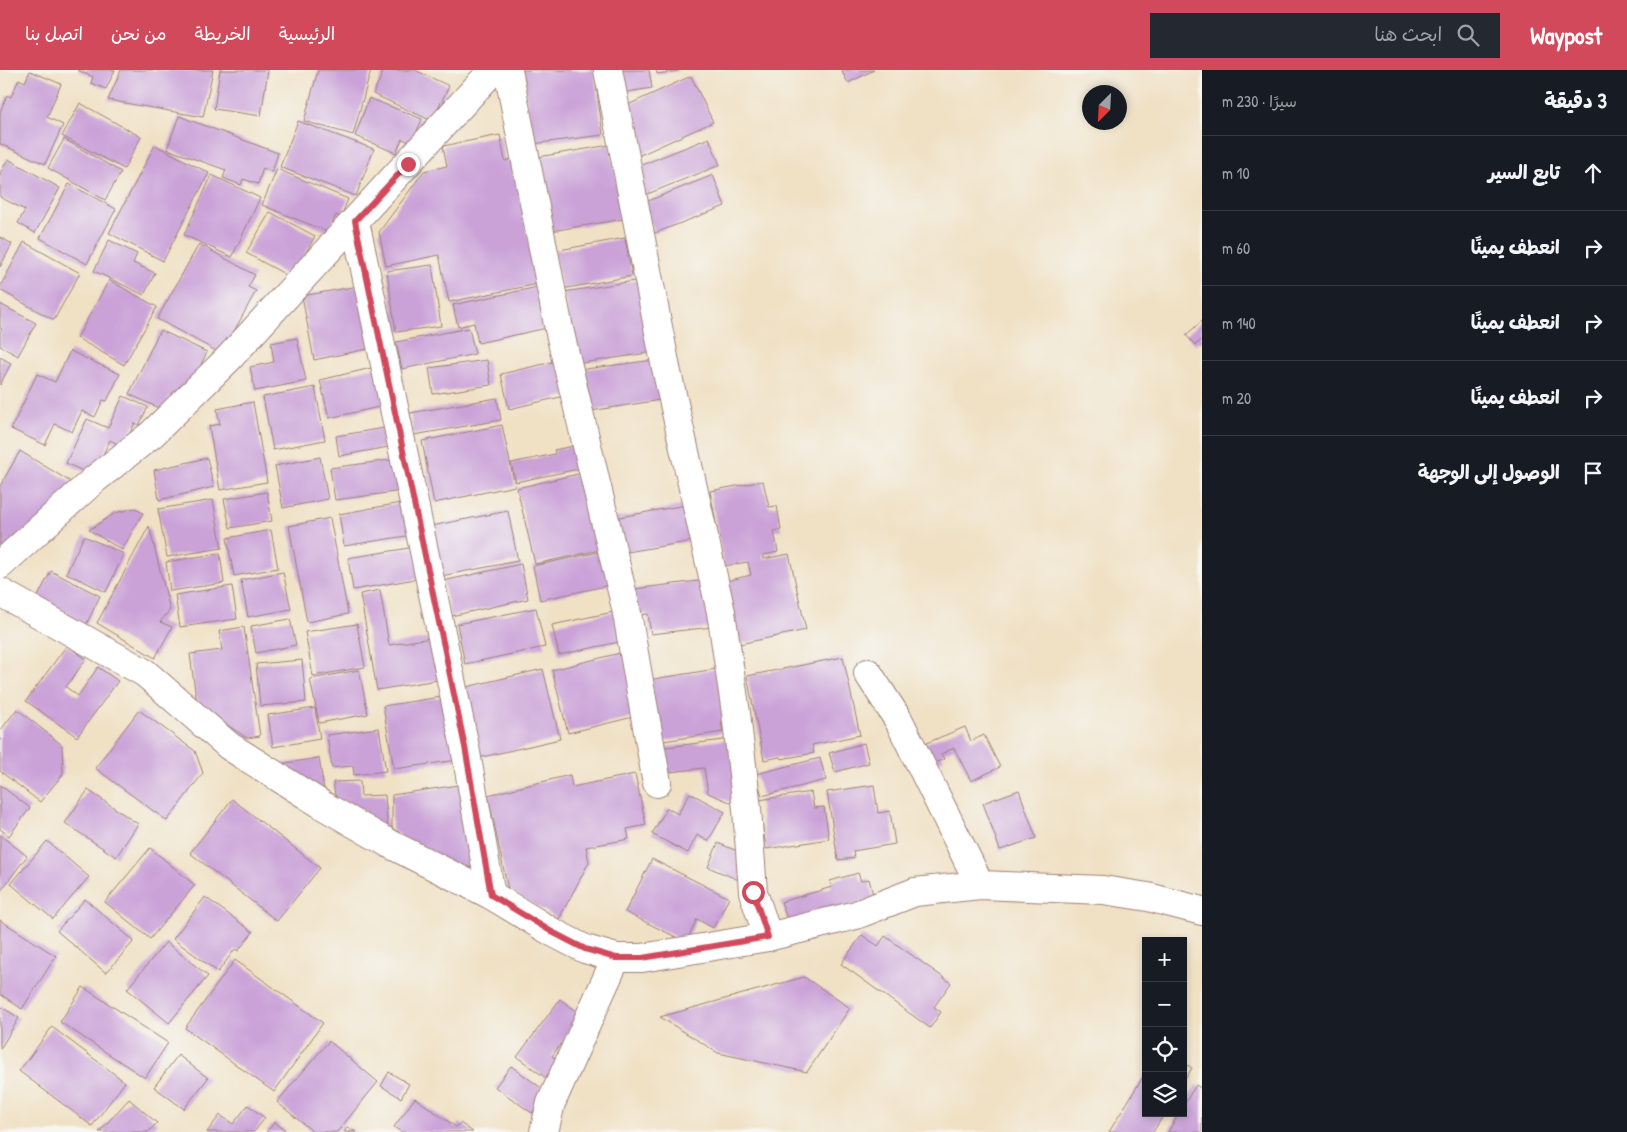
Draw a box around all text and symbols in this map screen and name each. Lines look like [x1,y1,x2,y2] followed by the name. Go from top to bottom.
[1150,13,1500,58] search box
[1530,19,1602,51] text: Waypost
[25,21,83,46] text: اتصل بنا
[111,21,167,46] text: من نحن
[195,21,251,46] text: الخريطة
[279,21,335,46] text: الرئيسية
[1374,21,1442,47] text: ابحث هنا
[1454,21,1482,49] icon: search
[1082,85,1127,130] north arrow
[1544,86,1607,115] text: 3 دقيقة
[1222,90,1297,112] text: سيرًا · 230 m
[397,153,420,176] route end
[1488,159,1560,185] text: تابع السير
[1579,159,1607,187] icon: ahead
[1222,162,1250,184] text: 10 m
[1471,234,1560,260] text: انعطف يمينًا
[1579,234,1607,262] icon: right
[1222,237,1250,259] text: 60 m
[1471,309,1560,335] text: انعطف يمينًا
[1579,309,1607,337] icon: right
[1222,312,1256,334] text: 140 m
[1471,384,1560,410] text: انعطف يمينًا
[1579,384,1607,412] icon: right
[1222,387,1251,409] text: 20 m
[1418,459,1560,485] text: الوصول إلى الوجهة
[1579,459,1607,487] icon: arrive
[742,881,765,904] route start
[1142,937,1187,1117] map controls
[1142,937,1187,982] button: +
[1142,982,1187,1027] button: −
[1142,1027,1187,1072] button: locate
[1142,1072,1187,1117] button: layers

